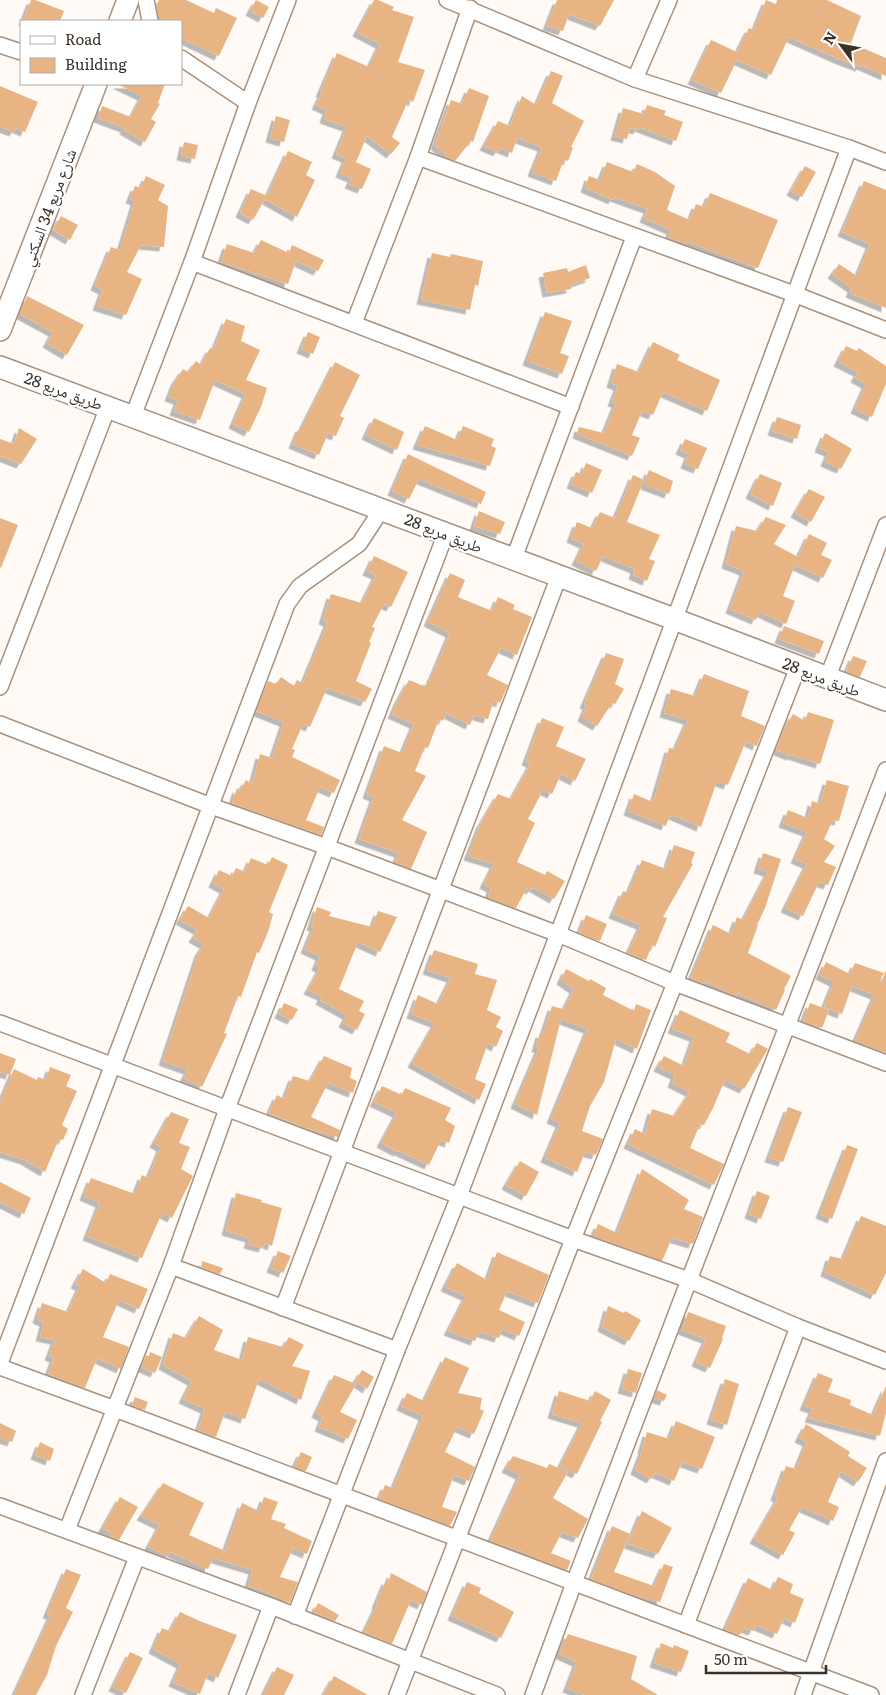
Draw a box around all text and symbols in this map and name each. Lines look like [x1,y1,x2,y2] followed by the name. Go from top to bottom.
[20,20,182,85] legend
[816,20,866,70] north arrow
[65,27,101,50] text: Road
[818,27,841,48] text: N
[65,52,127,75] text: Building
[15,145,83,270] street label: شارع مربع 34 السكني
[21,365,107,415] street label: طريق مربع 28
[401,506,487,558] street label: طريق مربع 28
[779,650,865,702] street label: طريق مربع 28
[706,1642,826,1674] scale bar
[714,1647,748,1670] text: 50 m

